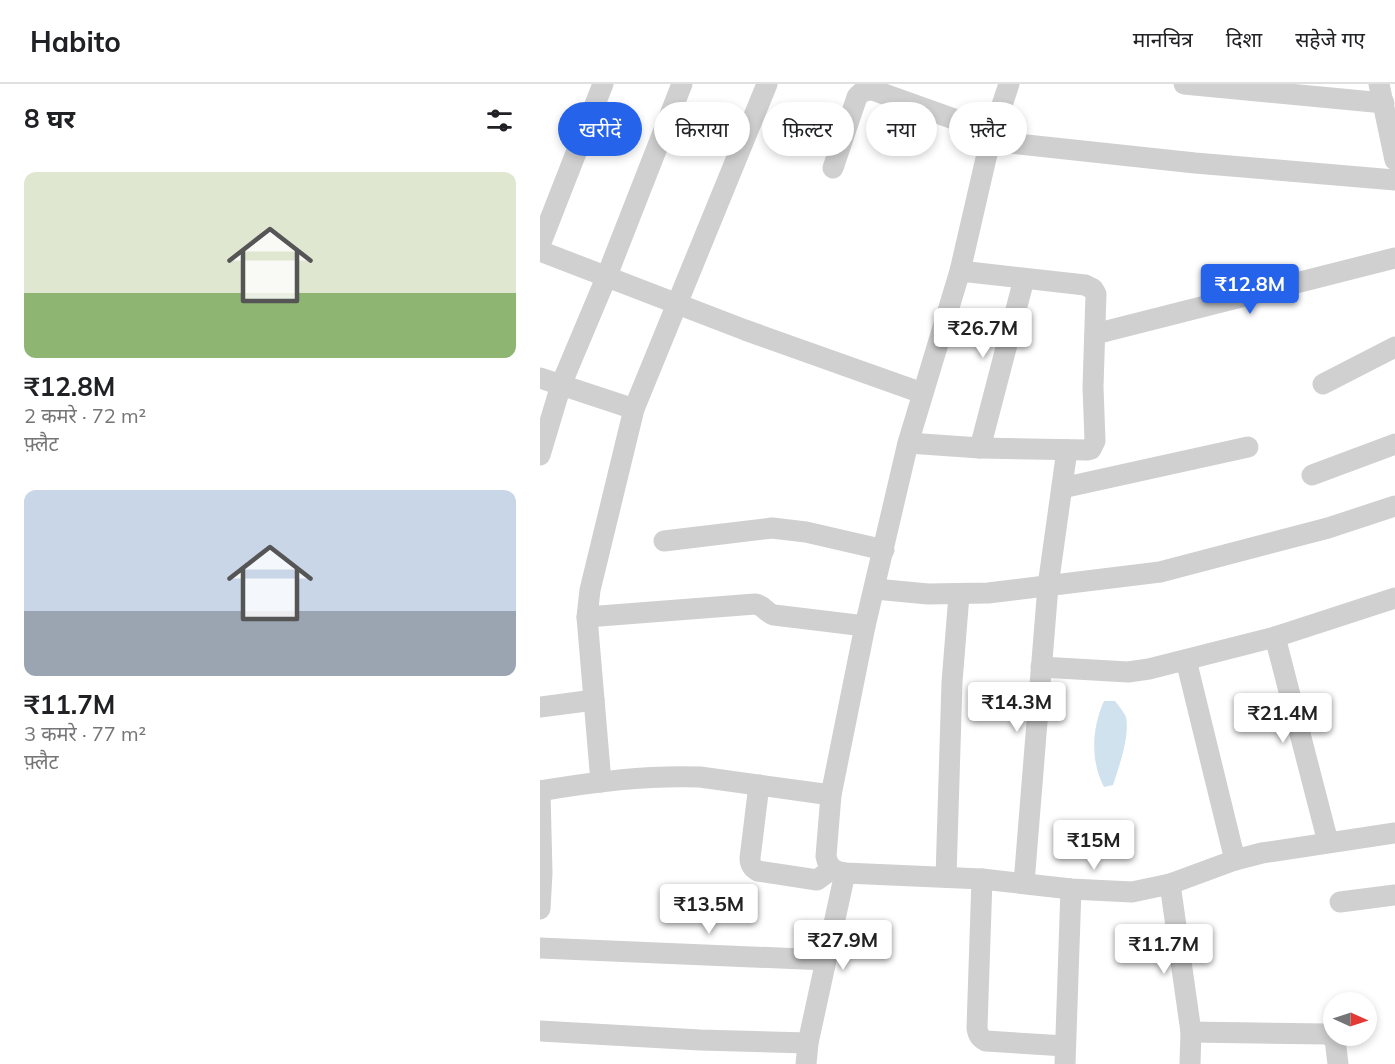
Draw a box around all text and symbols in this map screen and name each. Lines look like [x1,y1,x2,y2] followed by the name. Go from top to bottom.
[30,24,121,59] text: Habito
[1133,26,1193,52] text: मानचित्र
[1226,26,1262,52] text: दिशा
[1295,26,1365,52] text: सहेजे गए
[24,102,75,135] text: 8 घर
[558,102,642,156] chip: खरीदें
[654,102,750,156] chip: किराया
[762,102,854,156] chip: फ़िल्टर
[866,102,937,156] chip: नया
[949,102,1027,156] chip: फ़्लैट
[483,104,516,137] icon: filters
[216,211,324,319] icon: home
[1201,264,1299,315] pin: ₹12.8M
[1215,271,1285,296] text: ₹12.8M
[934,308,1032,359] pin: ₹26.7M
[948,315,1018,340] text: ₹26.7M
[24,370,115,403] text: ₹12.8M
[24,403,146,428] text: 2 कमरे · 72 m²
[24,431,59,456] text: फ़्लैट
[216,529,324,637] icon: home
[968,682,1066,733] pin: ₹14.3M
[24,688,115,721] text: ₹11.7M
[982,689,1052,714] text: ₹14.3M
[1234,693,1332,744] pin: ₹21.4M
[1248,700,1318,725] text: ₹21.4M
[24,721,146,746] text: 3 कमरे · 77 m²
[24,749,59,774] text: फ़्लैट
[1058,820,1130,871] pin: ₹15M
[1067,827,1121,852] text: ₹15M
[660,884,758,935] pin: ₹13.5M
[674,891,744,916] text: ₹13.5M
[794,920,892,971] pin: ₹27.9M
[1115,924,1213,975] pin: ₹11.7M
[808,927,878,952] text: ₹27.9M
[1129,931,1199,956] text: ₹11.7M
[1323,992,1377,1046] north arrow
[1323,992,1377,1046] map controls

